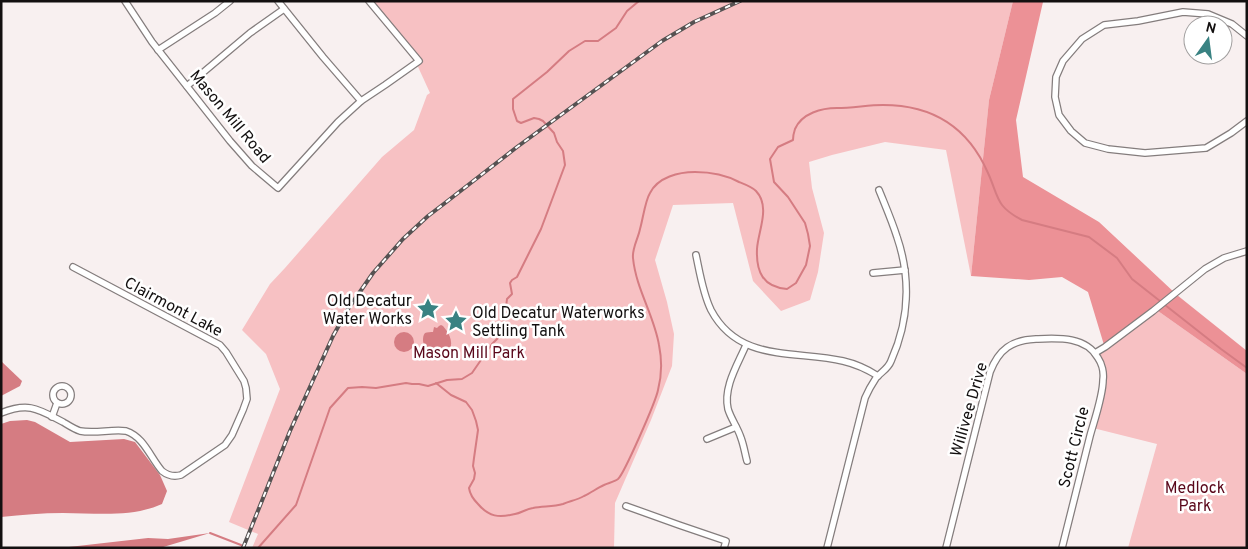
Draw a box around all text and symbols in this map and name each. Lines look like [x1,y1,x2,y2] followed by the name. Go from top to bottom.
[1183,15,1233,65] north arrow
[1204,19,1218,38] text: N
[185,66,274,168] street label: Mason Mill Road
[121,273,226,342] street label: Clairmont Lake
[323,292,412,330] place label: Old Decatur Water Works
[415,296,441,322] place icon: Old Decatur Water Works
[472,304,645,342] place label: Old Decatur Waterworks Settling Tank
[443,308,469,334] place icon: Old Decatur Waterworks Settling Tank
[413,344,525,364] park label: Mason Mill Park
[947,360,993,459] street label: Willivee Drive
[1055,405,1095,490] street label: Scott Circle
[1165,479,1225,517] park label: Medlock Park

